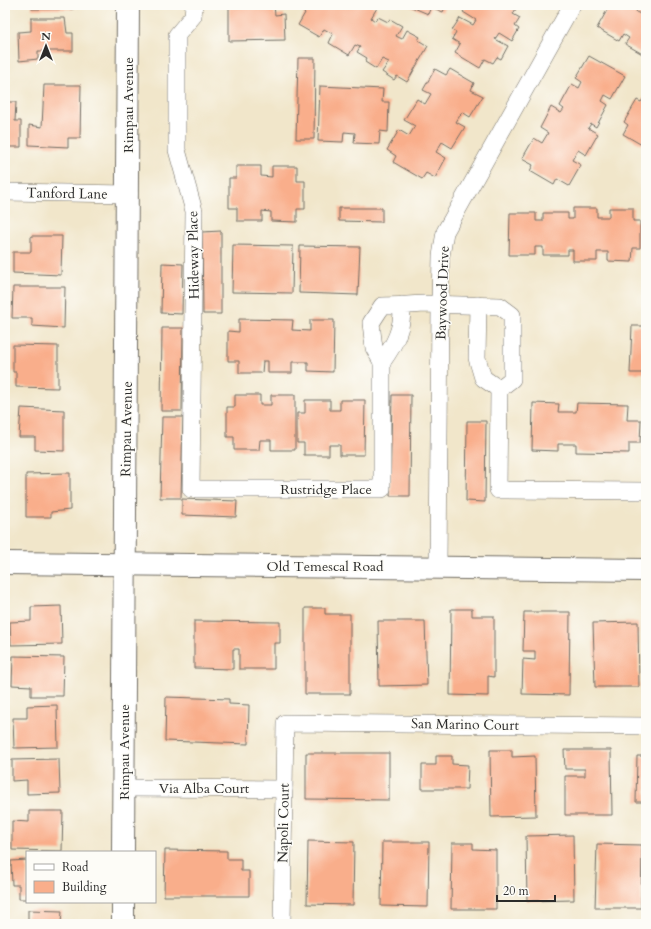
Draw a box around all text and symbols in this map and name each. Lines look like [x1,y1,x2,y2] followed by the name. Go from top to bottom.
[26,26,66,66] north arrow
[41,29,51,44] text: N
[119,57,138,153] street label: Rimpau Avenue
[26,183,108,204] street label: Tanford Lane
[183,211,204,299] street label: Hideway Place
[431,246,454,341] street label: Baywood Drive
[116,381,137,477] street label: Rimpau Avenue
[280,480,372,499] street label: Rustridge Place
[267,557,384,576] street label: Old Temescal Road
[115,704,134,800] street label: Rimpau Avenue
[411,714,520,735] street label: San Marino Court
[159,779,250,798] street label: Via Alba Court
[273,782,294,863] street label: Napoli Court
[26,851,156,903] legend
[62,859,89,875] text: Road
[497,877,555,903] scale bar
[62,879,107,895] text: Building
[503,883,530,899] text: 20 m

